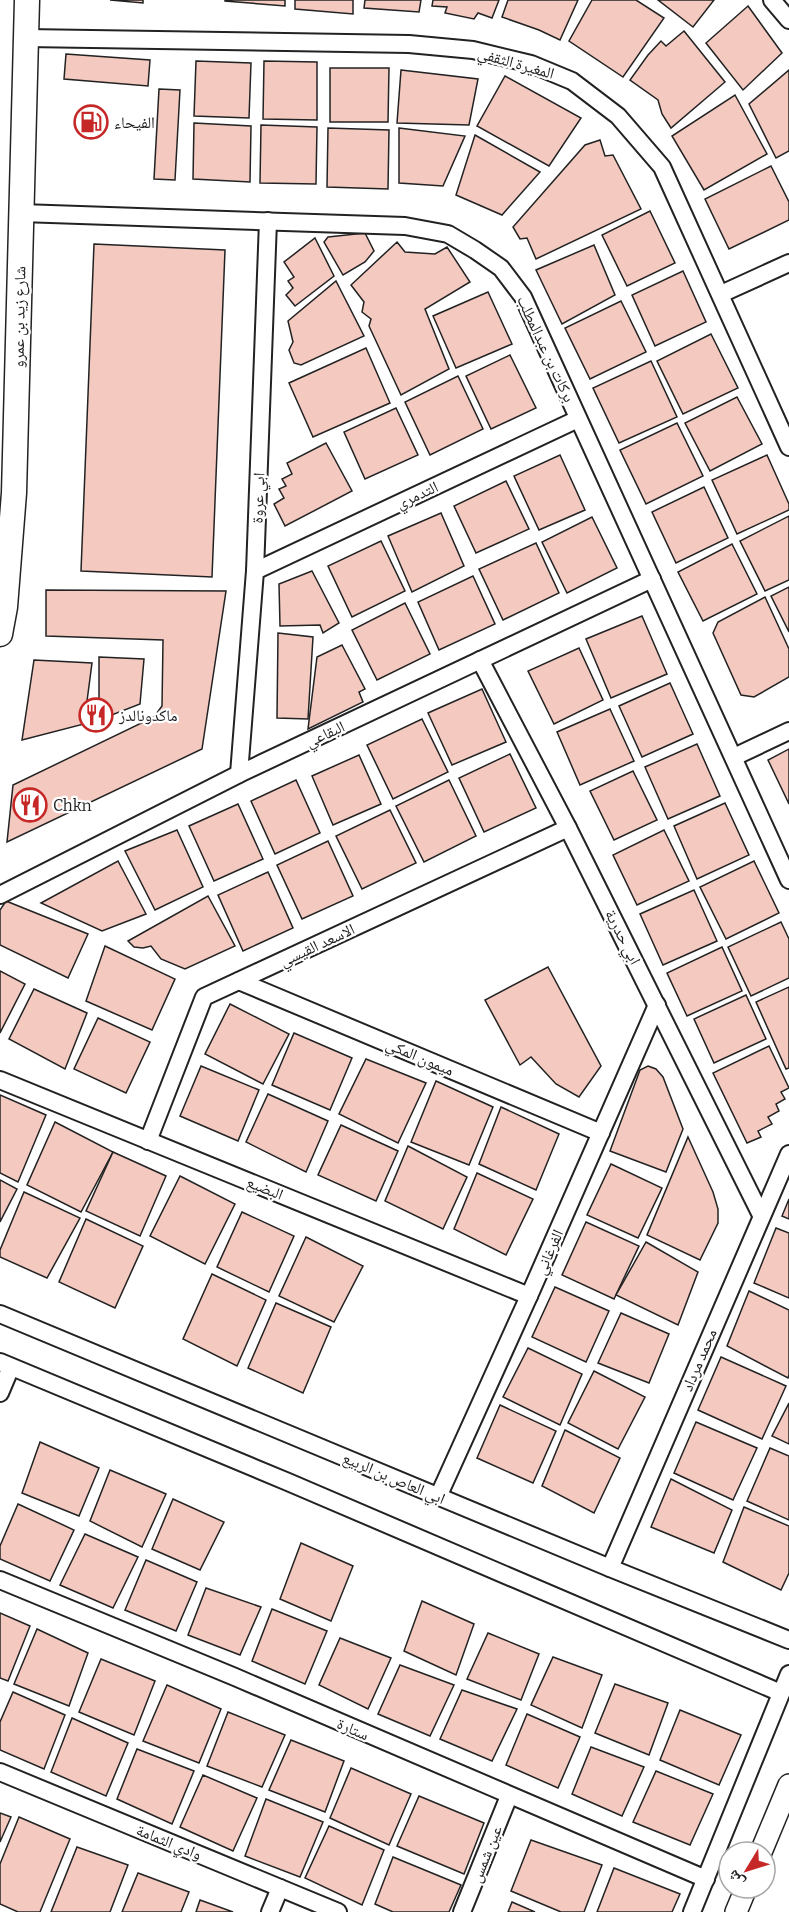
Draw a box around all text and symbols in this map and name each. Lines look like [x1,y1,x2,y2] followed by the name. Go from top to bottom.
[475,43,556,86] street label: المغيرة الثقفي
[73,104,109,140] fuel station icon: الفيحاء
[114,113,155,132] place label: الفيحاء
[9,266,30,368] street label: شارع زيد بن عمرو
[512,293,579,406] street label: بركات بن عبدالمطلب
[248,472,271,524] street label: ابي عروة
[393,477,442,516] street label: التدمري
[78,697,114,733] restaurant icon: ماكدونالدز
[118,706,178,725] place label: ماكدونالدز
[302,717,349,754] street label: البقاعي
[12,787,48,823] restaurant icon: Chkn
[53,796,92,815] place label: Chkn
[598,906,645,969] street label: ابي حدرية
[276,919,359,973] street label: الاسعد القيسي
[382,1034,457,1083] street label: ميمون المكي
[244,1172,286,1205] street label: البضيع
[531,1226,570,1279] street label: الفرغاني
[677,1326,721,1394] street label: محمد مرداد
[339,1448,448,1511] street label: ابي العاص بن الربيع
[334,1714,372,1744] street label: ستارة
[132,1820,205,1867] street label: وادي الثمامة
[466,1823,507,1886] street label: عين شمس
[717,1840,777,1900] north arrow
[723,1866,748,1891] text: ش

